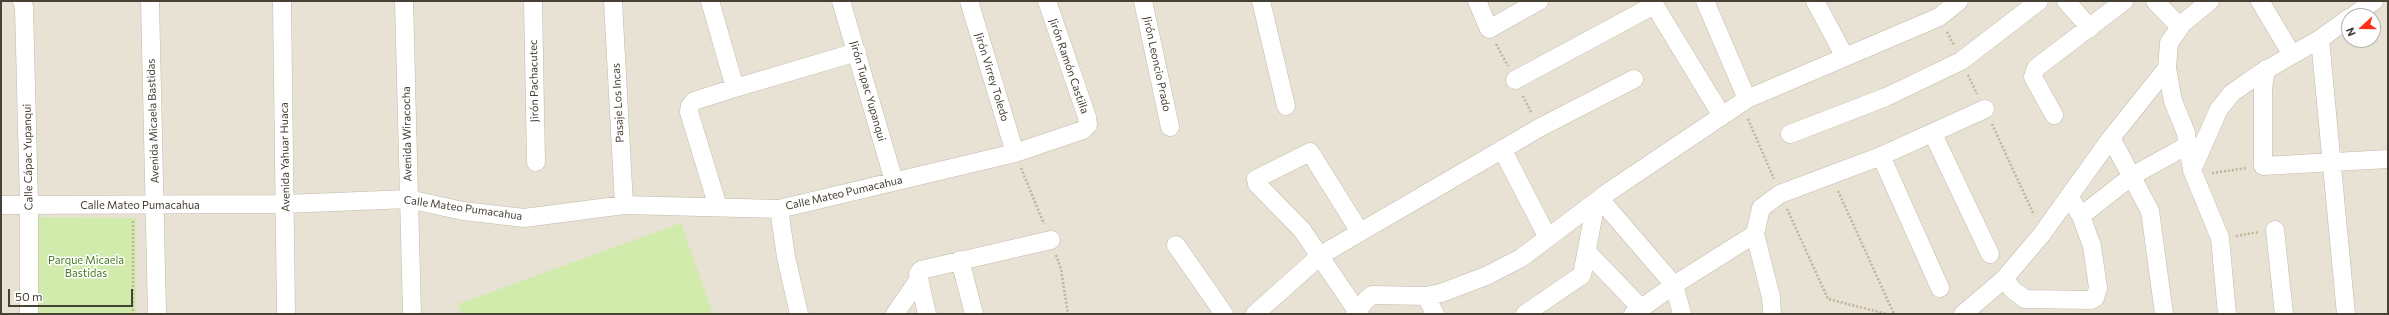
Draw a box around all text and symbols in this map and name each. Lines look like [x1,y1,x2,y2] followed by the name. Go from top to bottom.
[2341,8,2381,48] north arrow
[1140,15,1174,113] street label: Jirón Leoncio Prado
[1047,17,1091,115] street label: Jirón Ramón Castilla
[2343,26,2358,38] text: N
[972,31,1012,123] street label: Jirón Virrey Toledo
[847,39,889,143] street label: Jirón Tupac Yupanqui
[527,40,541,122] street label: Jirón Pachacutec
[144,58,162,184] street label: Avenida Micaela Bastidas
[609,63,627,143] street label: Pasaje Los Incas
[400,86,414,182] street label: Avenida Wiracocha
[277,102,293,212] street label: Avenida Yahuar Huaca
[20,104,36,210] street label: Calle Cápac Yupanqui
[784,173,904,213] street label: Calle Mateo Pumacahua
[403,193,523,223] street label: Calle Mateo Pumacahua
[80,198,200,212] street label: Calle Mateo Pumacahua
[48,253,124,279] park label: Parque Micaela Bastidas
[10,281,135,307] scale bar
[15,289,43,303] text: 50 m

